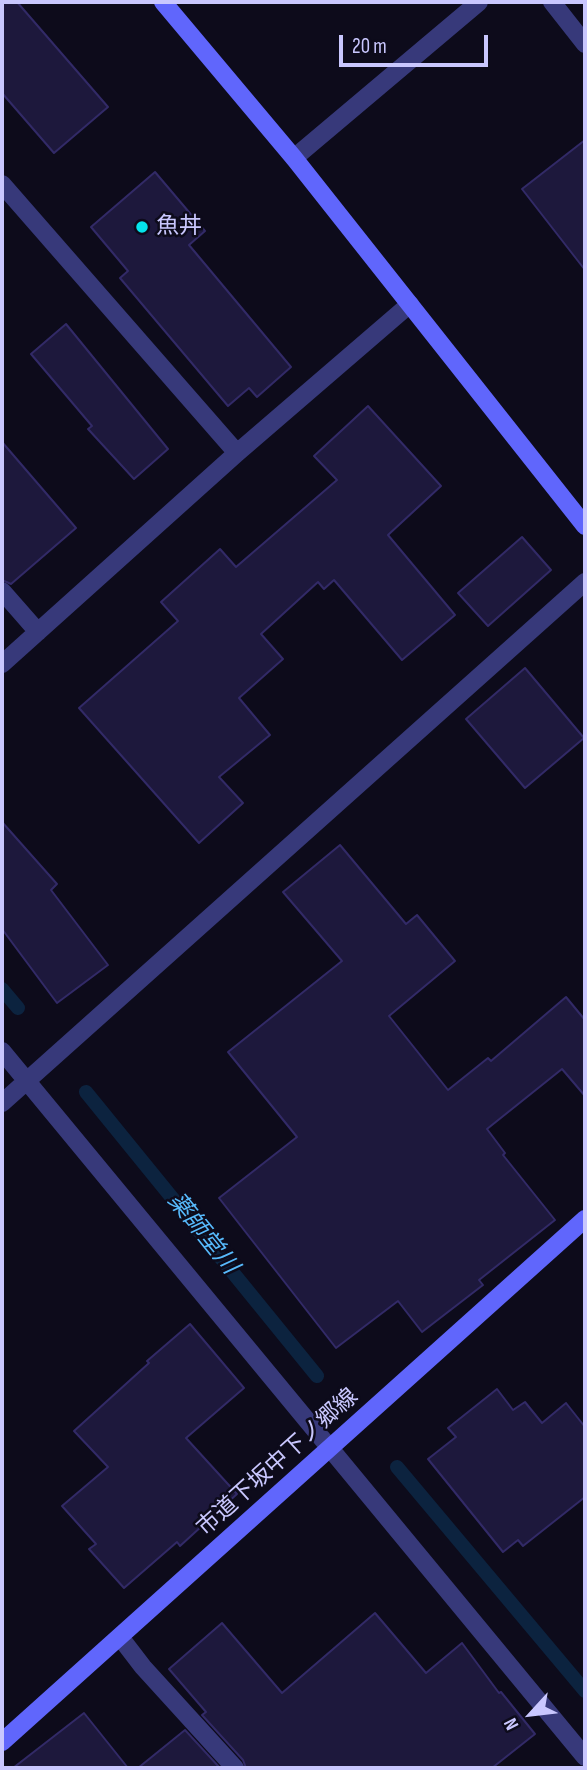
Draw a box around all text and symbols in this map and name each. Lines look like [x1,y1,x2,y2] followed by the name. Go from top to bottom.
[342,21,491,65] scale bar
[352,34,387,59] text: 20 m
[156,213,202,241] place label: 魚丼
[134,219,150,235] marker: 魚丼
[161,1188,243,1280] water label: 薬師堂川
[192,1383,364,1543] street label: 市道下坂中下ノ郷線
[496,1679,566,1749] north arrow
[499,1714,524,1734] text: N

